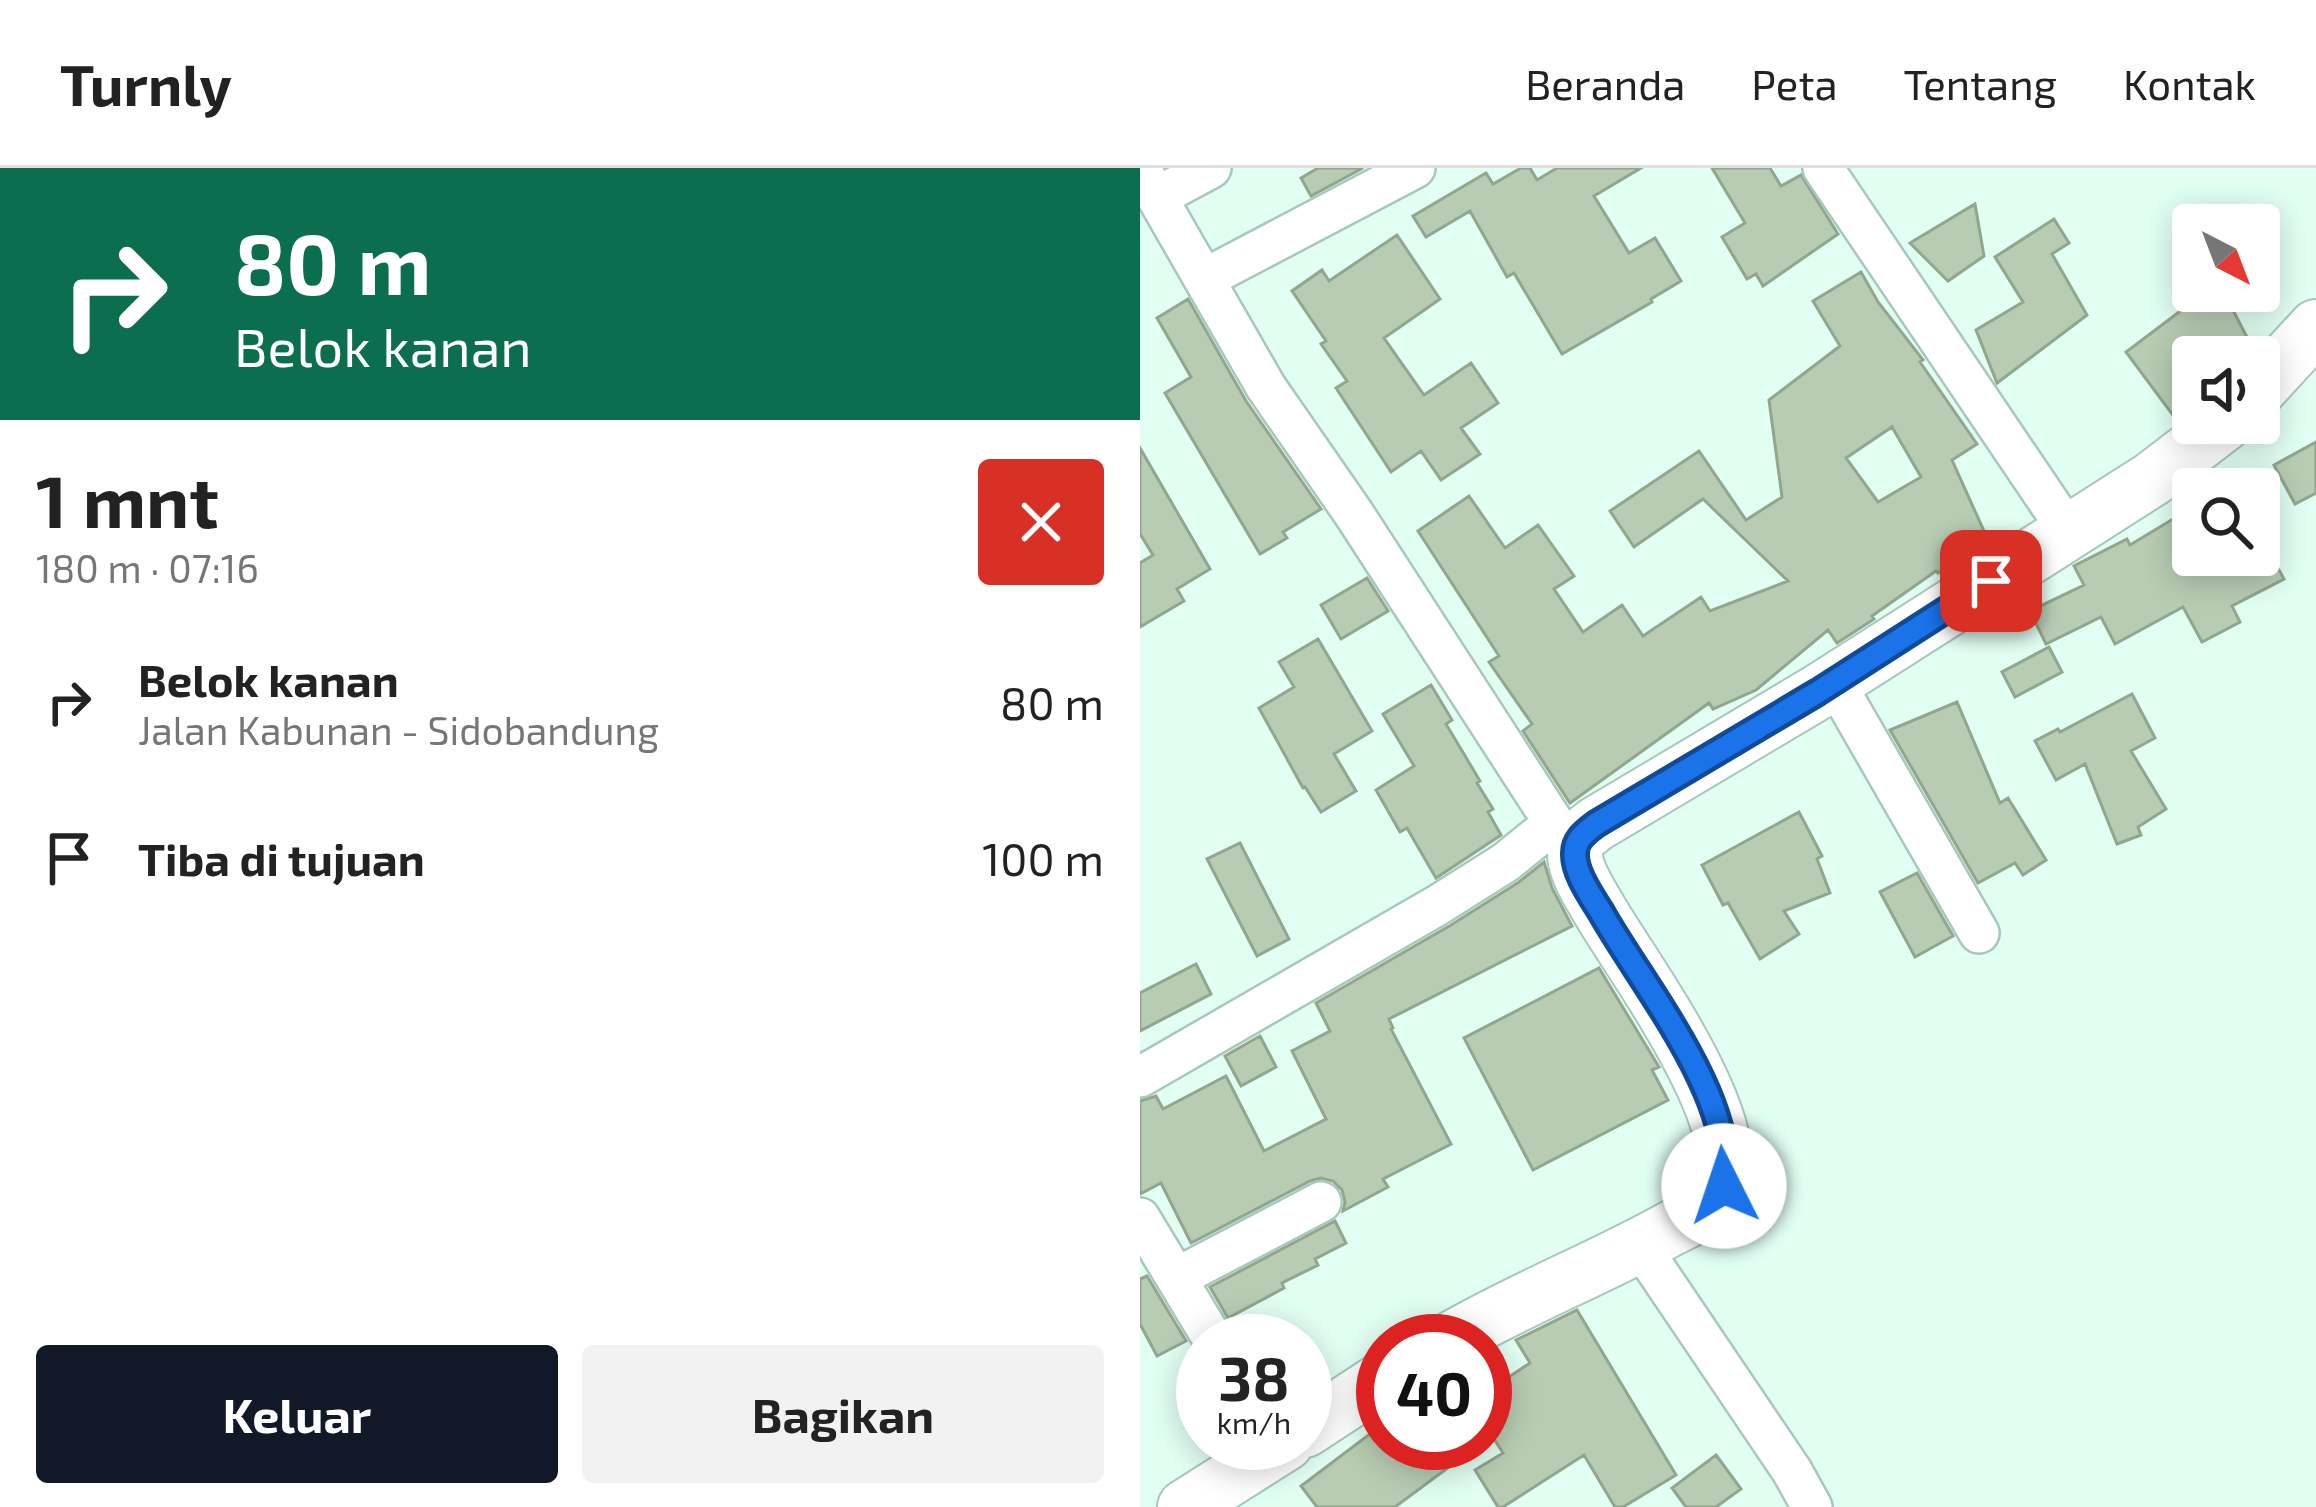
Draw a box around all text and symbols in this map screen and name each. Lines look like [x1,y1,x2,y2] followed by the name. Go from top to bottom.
[60,49,232,117] text: Turnly
[1525,58,1685,108] text: Beranda
[1751,58,1837,108] text: Peta
[1903,58,2057,108] text: Tentang
[2123,58,2256,108] text: Kontak
[2172,204,2280,312] north arrow
[2172,204,2280,576] map controls
[234,211,431,312] text: 80 m
[36,216,192,372] icon: right
[234,313,532,378] text: Belok kanan
[2172,336,2280,444] button: sound
[36,456,219,542] text: 1 mnt
[978,459,1104,585] button: close
[2172,468,2280,576] button: search
[1940,530,2042,632] pin
[36,544,259,591] text: 180 m · 07:16
[1958,548,2024,614] icon: arrive
[138,652,399,706] text: Belok kanan
[36,669,102,735] icon: right
[1000,675,1104,729] text: 80 m
[138,706,659,753] text: Jalan Kabunan - Sidobandung
[36,825,102,891] icon: arrive
[138,831,425,885] text: Tiba di tujuan
[982,831,1104,885] text: 100 m
[1661,1123,1787,1249] position arrow
[1356,1314,1512,1470] speed limit sign: 40
[1218,1341,1290,1413] text: 38
[36,1345,558,1483] button: Keluar
[582,1345,1104,1483] button: Bagikan
[1217,1404,1291,1440] text: km/h

